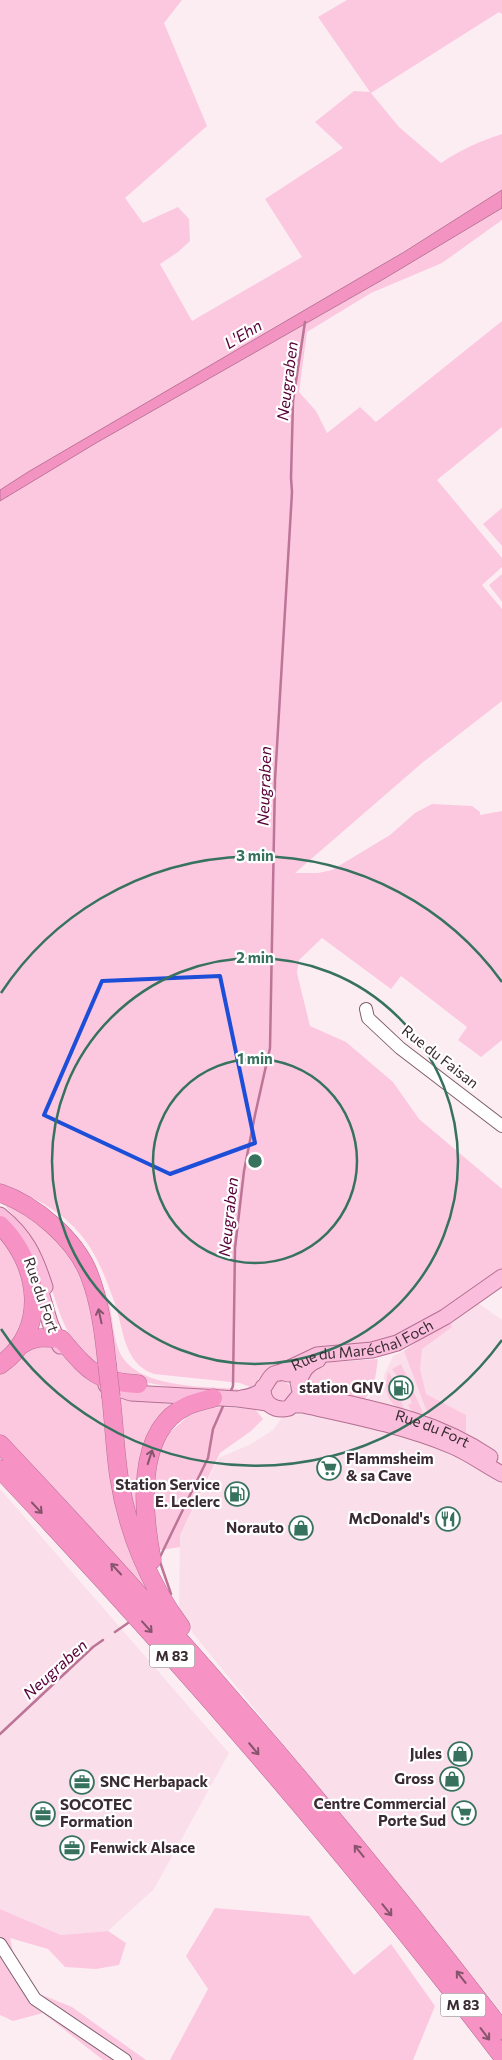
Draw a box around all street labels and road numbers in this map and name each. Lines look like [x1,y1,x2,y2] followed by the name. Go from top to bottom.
[399,1021,483,1092] street label: Rue du Faisan
[21,1255,63,1335] street label: Rue du Fort
[288,1315,436,1374] street label: Rue du Maréchal Foch
[393,1405,473,1451] street label: Rue du Fort
[150,1644,194,1668] road number: M 83
[440,1994,486,2016] road number: M 83

